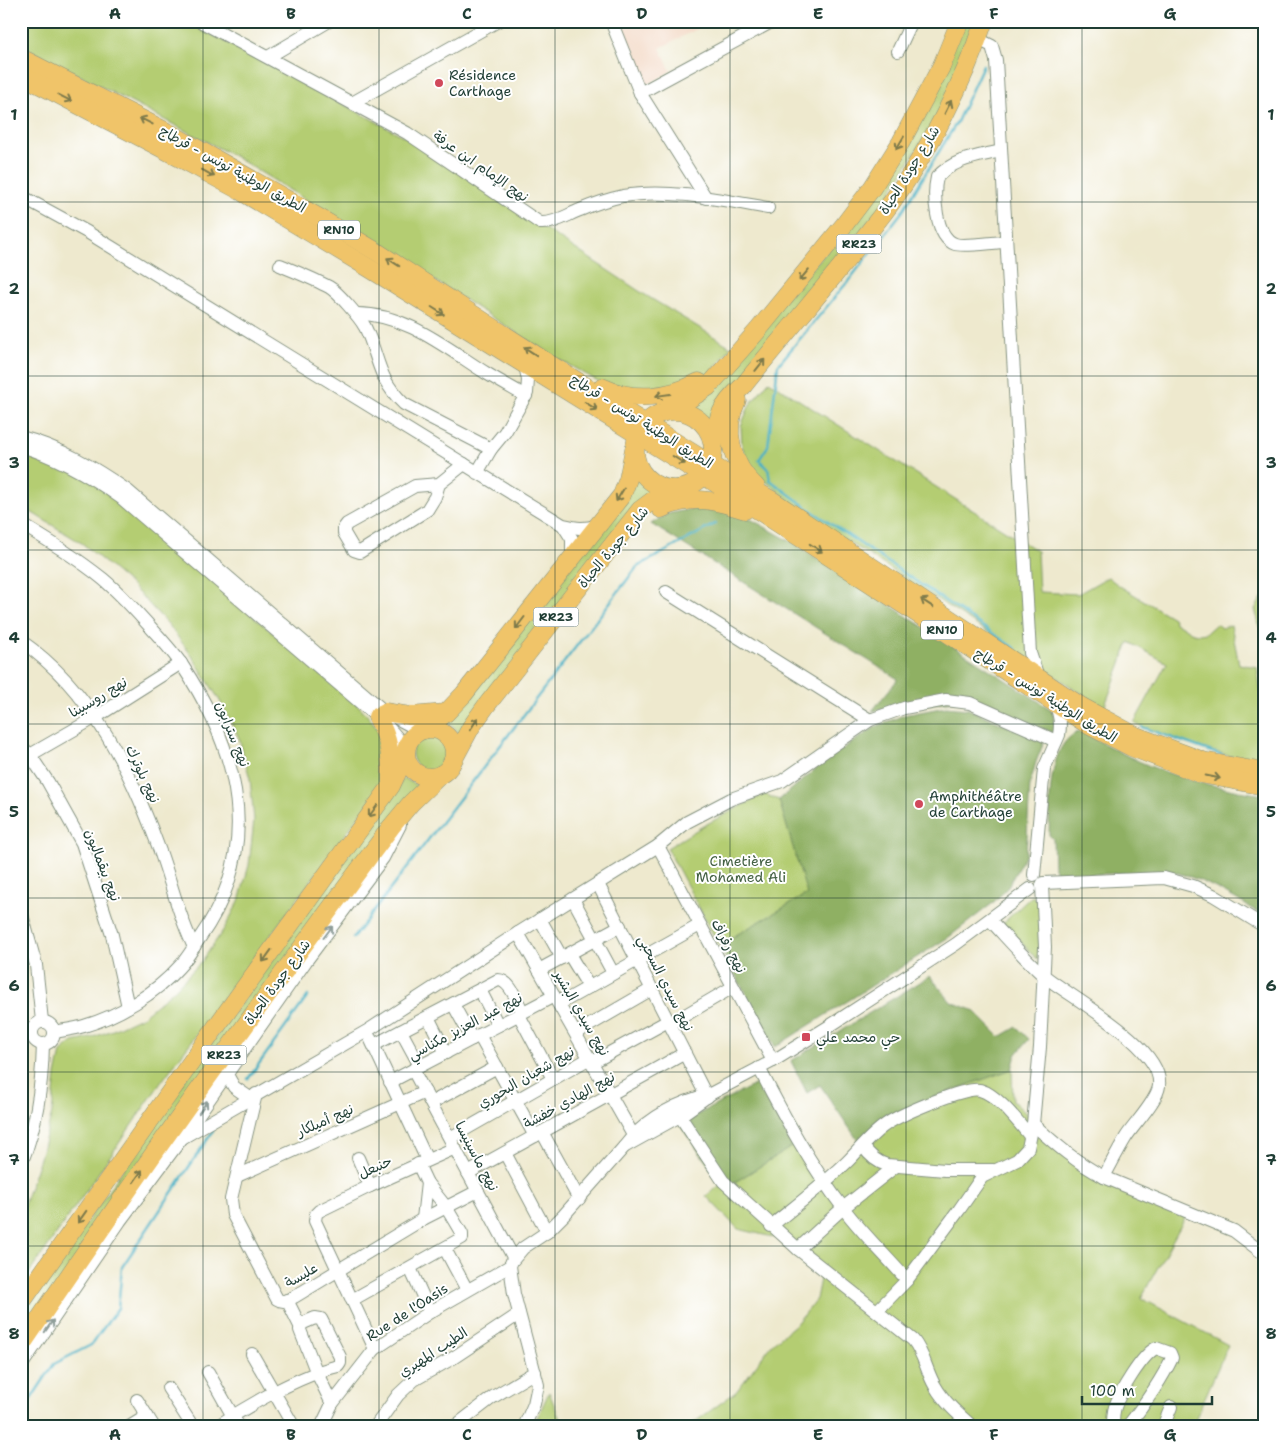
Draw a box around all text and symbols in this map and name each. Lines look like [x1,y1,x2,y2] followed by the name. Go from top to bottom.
[109,3,121,24] text: A
[286,3,296,24] text: B
[462,3,472,24] text: C
[636,3,648,24] text: D
[813,3,823,24] text: E
[989,3,999,24] text: F
[1164,3,1177,24] text: G
[449,66,516,100] place label: Résidence Carthage
[433,77,445,89] marker: Résidence Carthage
[57,93,72,103] one-way arrow
[943,99,953,114] one-way arrow
[10,104,18,125] text: 1
[1267,104,1275,125] text: 1
[139,116,154,125] one-way arrow
[156,121,309,218] street label: الطريق الوطنية تونس - قرطاج
[875,122,944,218] street label: شارع جودة الحياة
[429,126,532,207] street label: نهج الإمام ابن عرفة
[894,136,904,150] one-way arrow
[201,169,215,179] one-way arrow
[318,220,360,240] road number: RN10
[836,234,882,253] road number: RR23
[387,257,401,267] one-way arrow
[799,268,810,281] one-way arrow
[8,278,20,299] text: 2
[1265,278,1277,299] text: 2
[430,306,444,316] one-way arrow
[523,345,537,355] one-way arrow
[755,358,766,371] one-way arrow
[567,370,717,473] street label: الطريق الوطنية تونس - قرطاج
[656,390,672,400] one-way arrow
[583,401,597,411] one-way arrow
[8,452,20,473] text: 3
[1265,452,1277,473] text: 3
[671,456,685,466] one-way arrow
[615,487,625,501] one-way arrow
[574,502,653,592] street label: شارع جودة الحياة
[808,543,822,553] one-way arrow
[920,598,934,608] one-way arrow
[534,608,578,626] road number: RR23
[515,616,525,630] one-way arrow
[921,620,963,640] road number: RN10
[8,627,20,648] text: 4
[1265,627,1277,648] text: 4
[971,644,1121,747] street label: الطريق الوطنية تونس - قرطاج
[66,673,131,722] street label: نهج روسبينا
[211,698,254,770] street label: نهج سترابون
[469,717,479,731] one-way arrow
[121,742,164,806] street label: نهج بلوترك
[1204,772,1220,782] one-way arrow
[929,787,1022,821] place label: Amphithéâtre de Carthage
[913,798,925,810] marker: Amphithéâtre de Carthage
[9,801,19,822] text: 5
[1266,801,1276,822] text: 5
[368,804,379,817] one-way arrow
[80,826,125,904] street label: نهج بيقماليون
[696,852,786,886] park label: Cimetière Mohamed Ali
[706,916,751,976] street label: نهج رفراف
[323,925,333,939] one-way arrow
[630,932,698,1036] street label: نهج سيدي السحبي
[240,936,315,1029] street label: شارع جودة الحياة
[262,949,272,963] one-way arrow
[548,966,614,1060] street label: نهج سيدي البشير
[8,975,20,996] text: 6
[1265,975,1277,996] text: 6
[405,988,527,1067] street label: نهج عبد العزيز مكناسي
[816,1028,900,1050] place label: حي محمد علي
[800,1031,812,1043] marker: حي محمد علي
[474,1042,579,1114] street label: نهج شعبان البحوري
[202,1046,246,1064] road number: RR23
[520,1067,619,1134] street label: نهج الهادي خفشة
[198,1100,208,1114] one-way arrow
[293,1100,357,1142] street label: نهج أميلكار
[450,1118,503,1194] street label: نهج ماسينيسا
[8,1149,20,1170] text: 7
[1265,1149,1277,1170] text: 7
[355,1151,395,1183] street label: حنبعل
[133,1169,143,1183] one-way arrow
[76,1210,87,1223] one-way arrow
[281,1258,321,1292] street label: عليسة
[363,1279,451,1345] street label: Rue de l'Oasis
[44,1319,54,1333] one-way arrow
[8,1323,20,1344] text: 8
[395,1323,472,1383] street label: الطيب المهيري
[1265,1323,1277,1344] text: 8
[1082,1373,1212,1405] scale bar
[1090,1381,1135,1401] text: 100 m
[109,1424,121,1445] text: A
[286,1424,296,1445] text: B
[462,1424,472,1445] text: C
[636,1424,648,1445] text: D
[813,1424,823,1445] text: E
[989,1424,999,1445] text: F
[1164,1424,1177,1445] text: G

